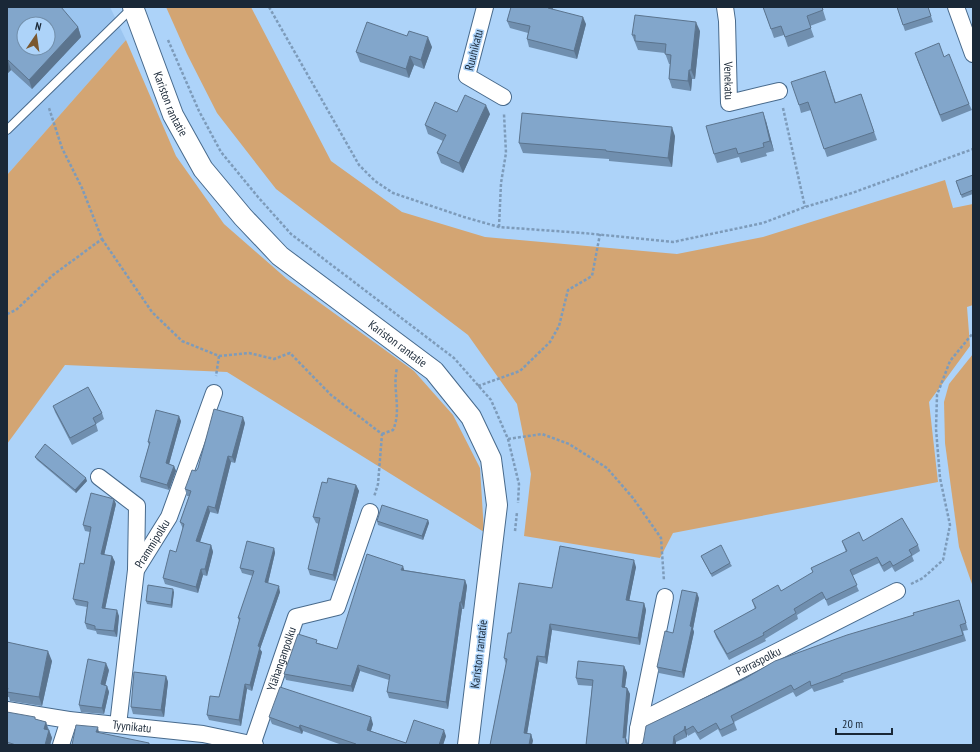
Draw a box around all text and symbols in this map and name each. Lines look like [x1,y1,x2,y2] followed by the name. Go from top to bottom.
[16,16,56,56] north arrow
[34,19,43,34] text: N
[461,28,486,72] street label: Ruuhikatu
[721,61,737,100] street label: Venekatu
[151,69,191,139] street label: Kariston rantatie
[366,317,430,370] street label: Kariston rantatie
[131,516,173,571] street label: Prammipolku
[467,619,490,689] street label: Kariston rantatie
[263,625,299,693] street label: Ylähanganpolku
[733,643,783,678] street label: Parraspolku
[836,710,892,736] scale bar
[842,716,863,731] text: 20 m
[112,717,152,736] street label: Tyynikatu

